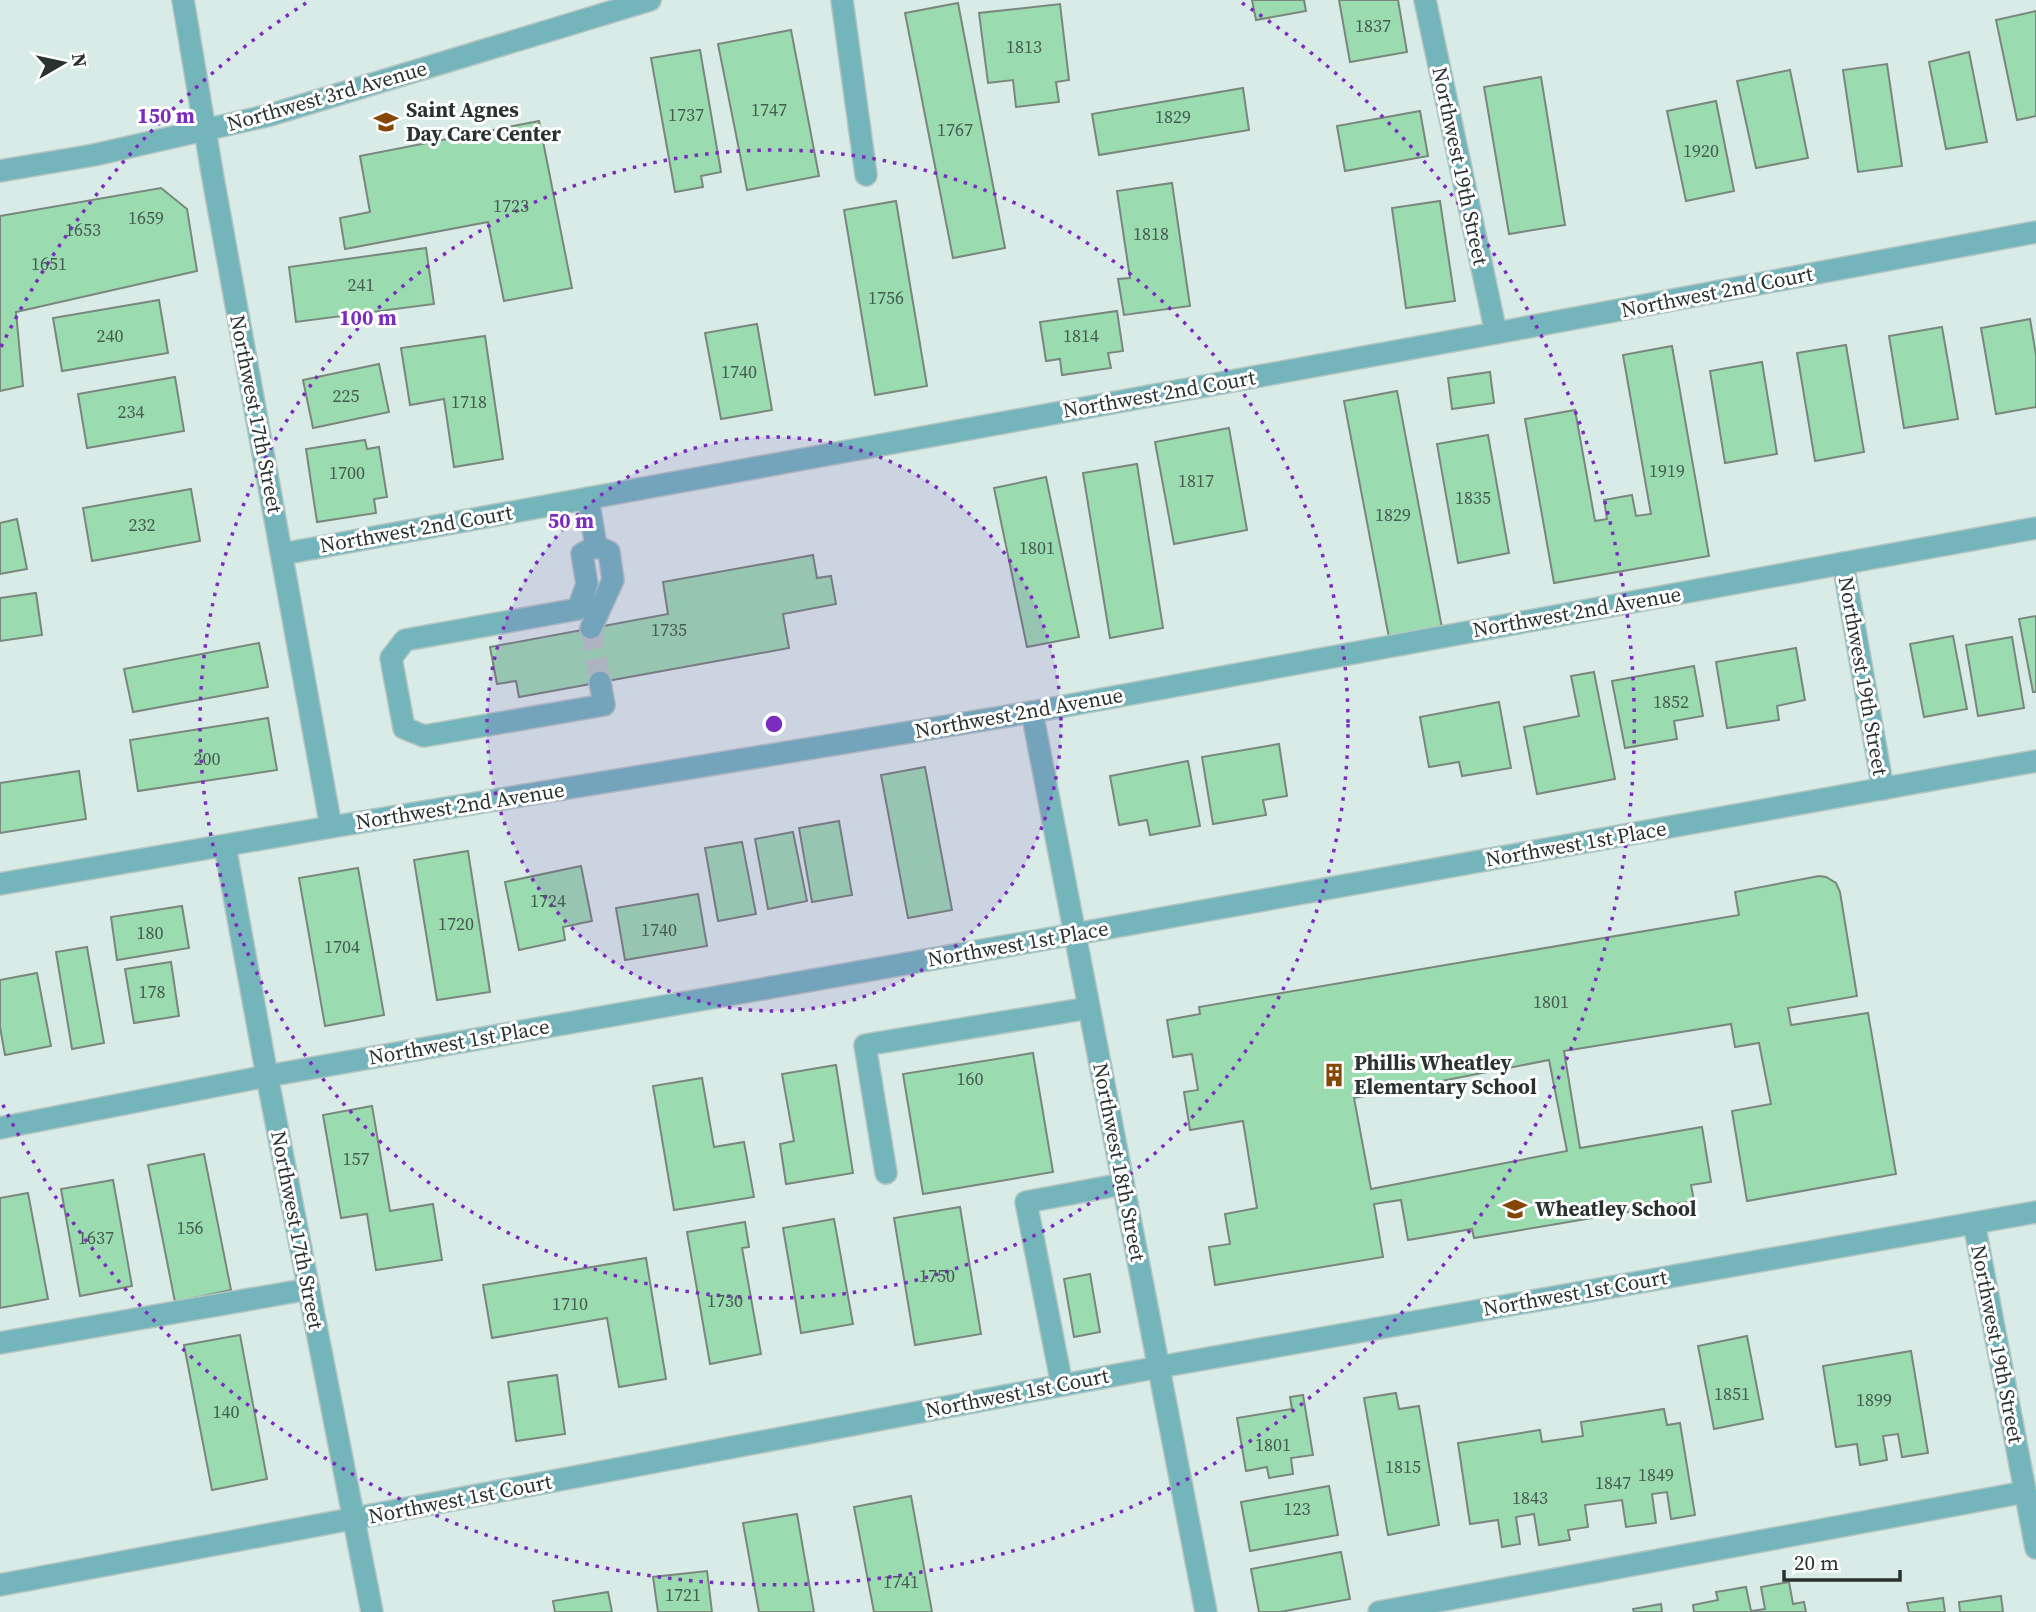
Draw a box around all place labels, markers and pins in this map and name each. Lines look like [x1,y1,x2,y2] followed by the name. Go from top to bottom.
[406,95,561,148] place label: Saint Agnes Day Care Center
[372,108,400,136] school or university icon: Saint Agnes Day Care Center
[762,712,786,736] centre of rings
[1354,1048,1537,1101] place label: Phillis Wheatley Elementary School
[1320,1061,1348,1089] building icon: Phillis Wheatley Elementary School
[1535,1194,1697,1223] place label: Wheatley School
[1501,1195,1529,1223] school or university icon: Wheatley School

